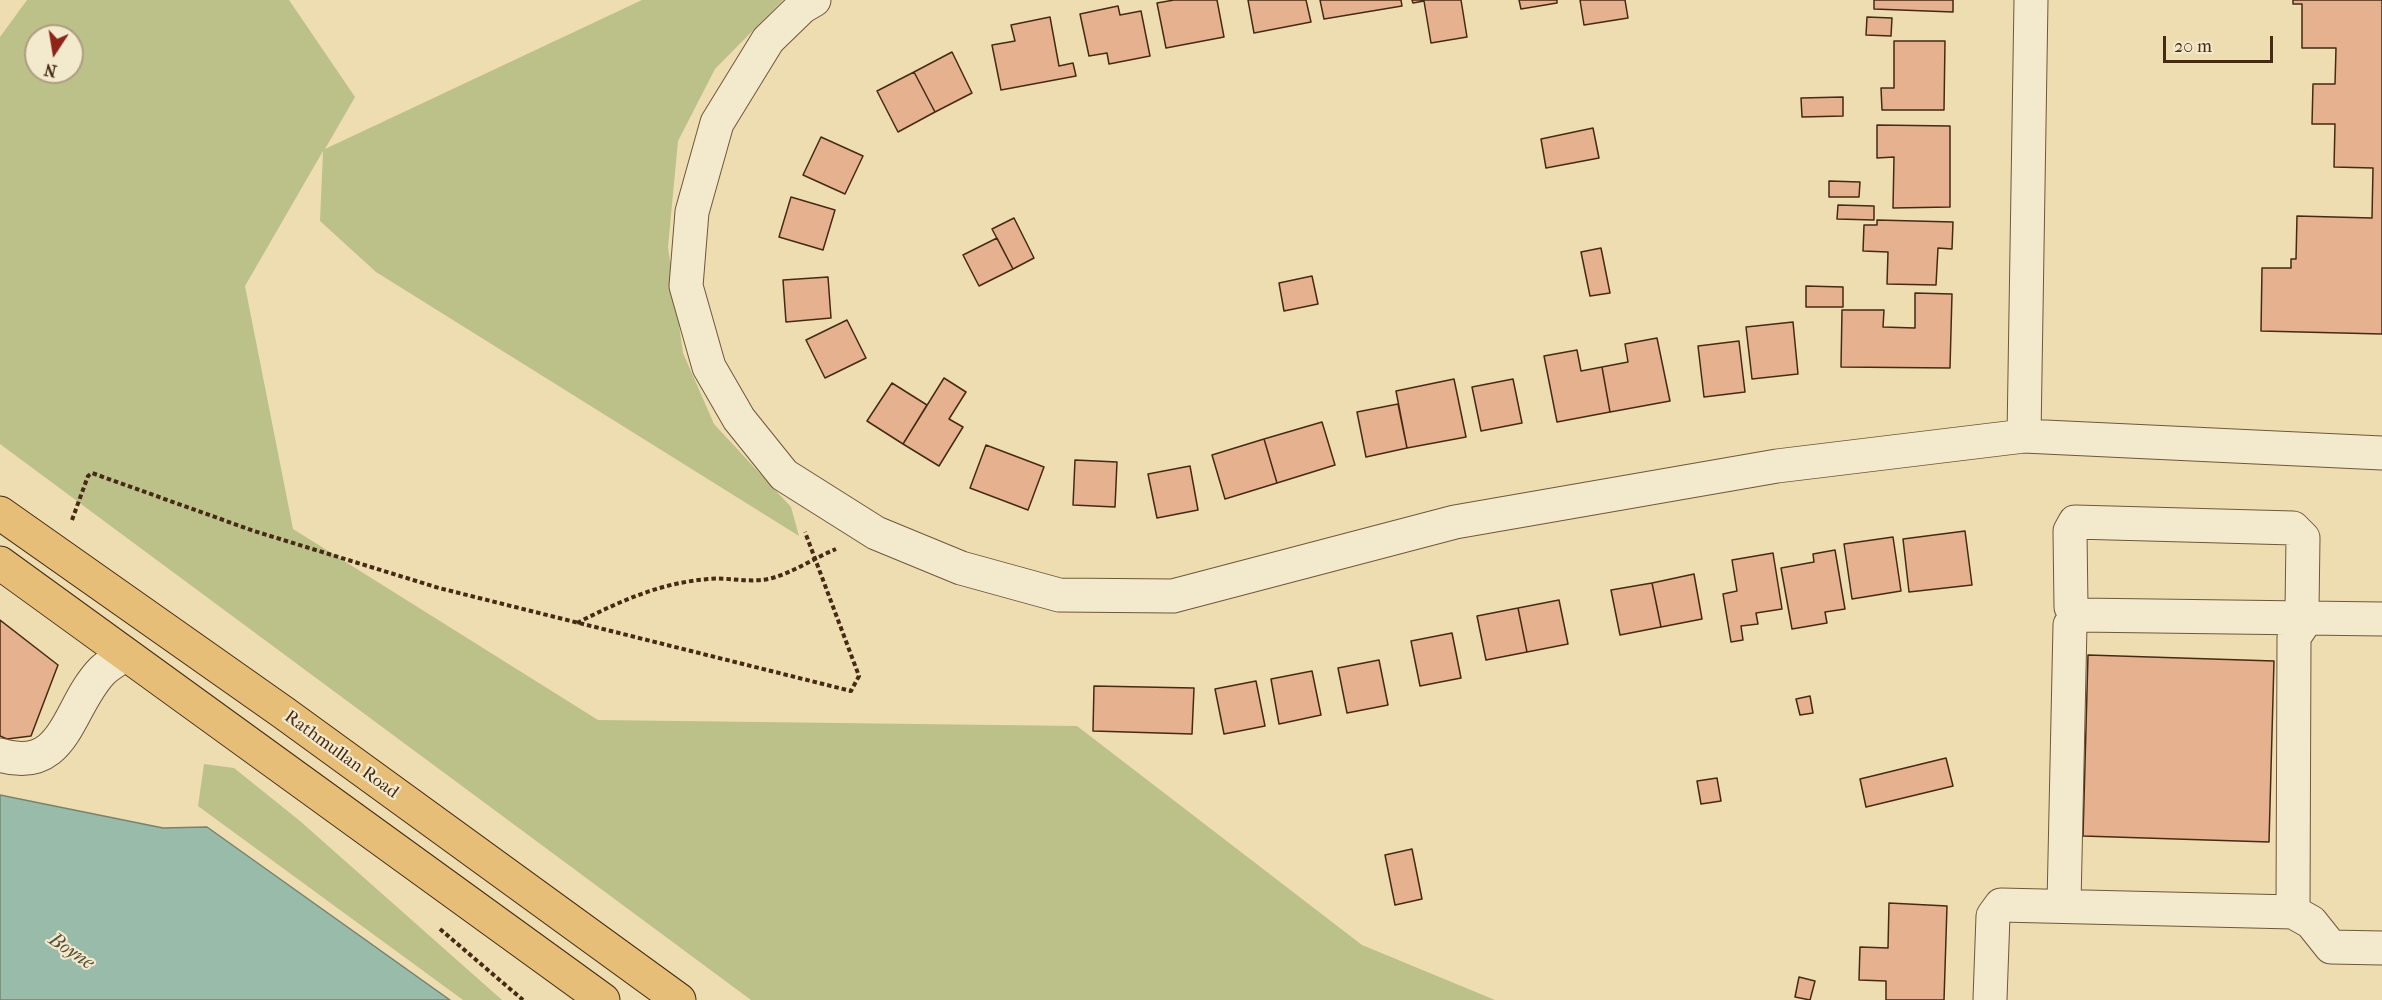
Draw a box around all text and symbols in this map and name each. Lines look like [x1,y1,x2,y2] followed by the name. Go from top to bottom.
[24,24,84,84] north arrow
[2166,24,2276,62] scale bar
[2174,36,2212,57] text: 20 m
[43,60,58,81] text: N
[280,706,402,804] street label: Rathmullan Road
[44,928,98,976] water label: Boyne

